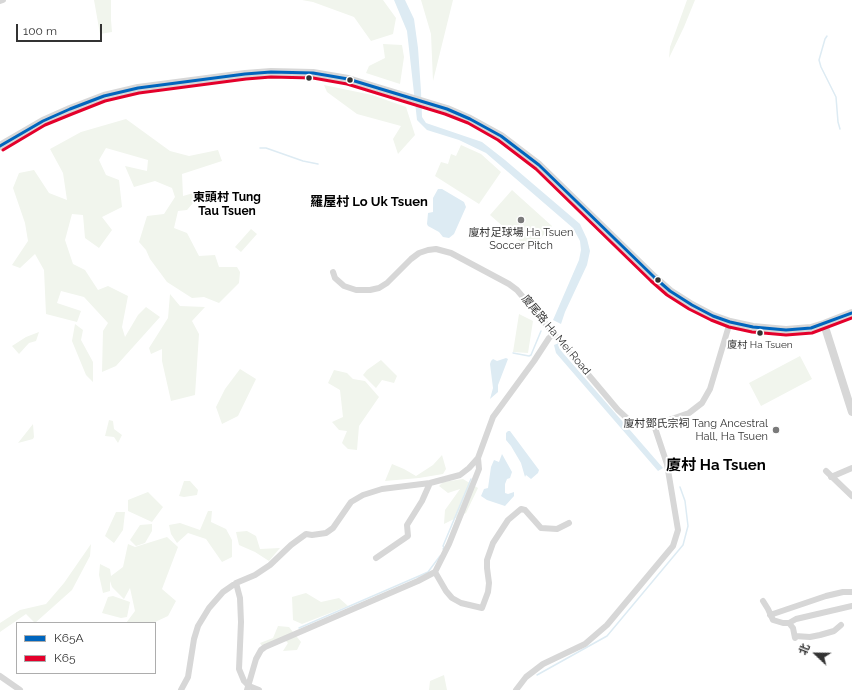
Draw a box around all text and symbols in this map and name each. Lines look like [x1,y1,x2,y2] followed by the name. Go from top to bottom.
[18,16,104,42] scale bar
[23,24,57,38] text: 100 m
[304,73,314,83] unlabelled marker
[345,75,355,85] unlabelled marker
[193,190,261,218] district label: 東頭村 Tung Tau Tsuen
[310,194,428,210] district label: 羅屋村 Lo Uk Tsuen
[516,215,526,225] marker: 廈村足球場 Ha Tsuen Soccer Pitch
[469,226,573,252] place label: 廈村足球場 Ha Tsuen Soccer Pitch
[653,275,663,285] unlabelled marker
[519,292,593,378] street label: 廈尾路 Ha Mei Road
[755,328,765,338] marker: 廈村 Ha Tsuen
[727,339,793,351] place label: 廈村 Ha Tsuen
[624,417,768,443] place label: 廈村鄧氏宗祠 Tang Ancestral Hall, Ha Tsuen
[771,425,781,435] marker: 廈村鄧氏宗祠 Tang Ancestral Hall, Ha Tsuen
[666,456,766,474] district label: 廈村 Ha Tsuen
[16,622,156,674] legend
[54,631,84,645] text: K65A
[796,634,836,674] north arrow
[796,642,812,657] text: 北
[54,651,76,665] text: K65

